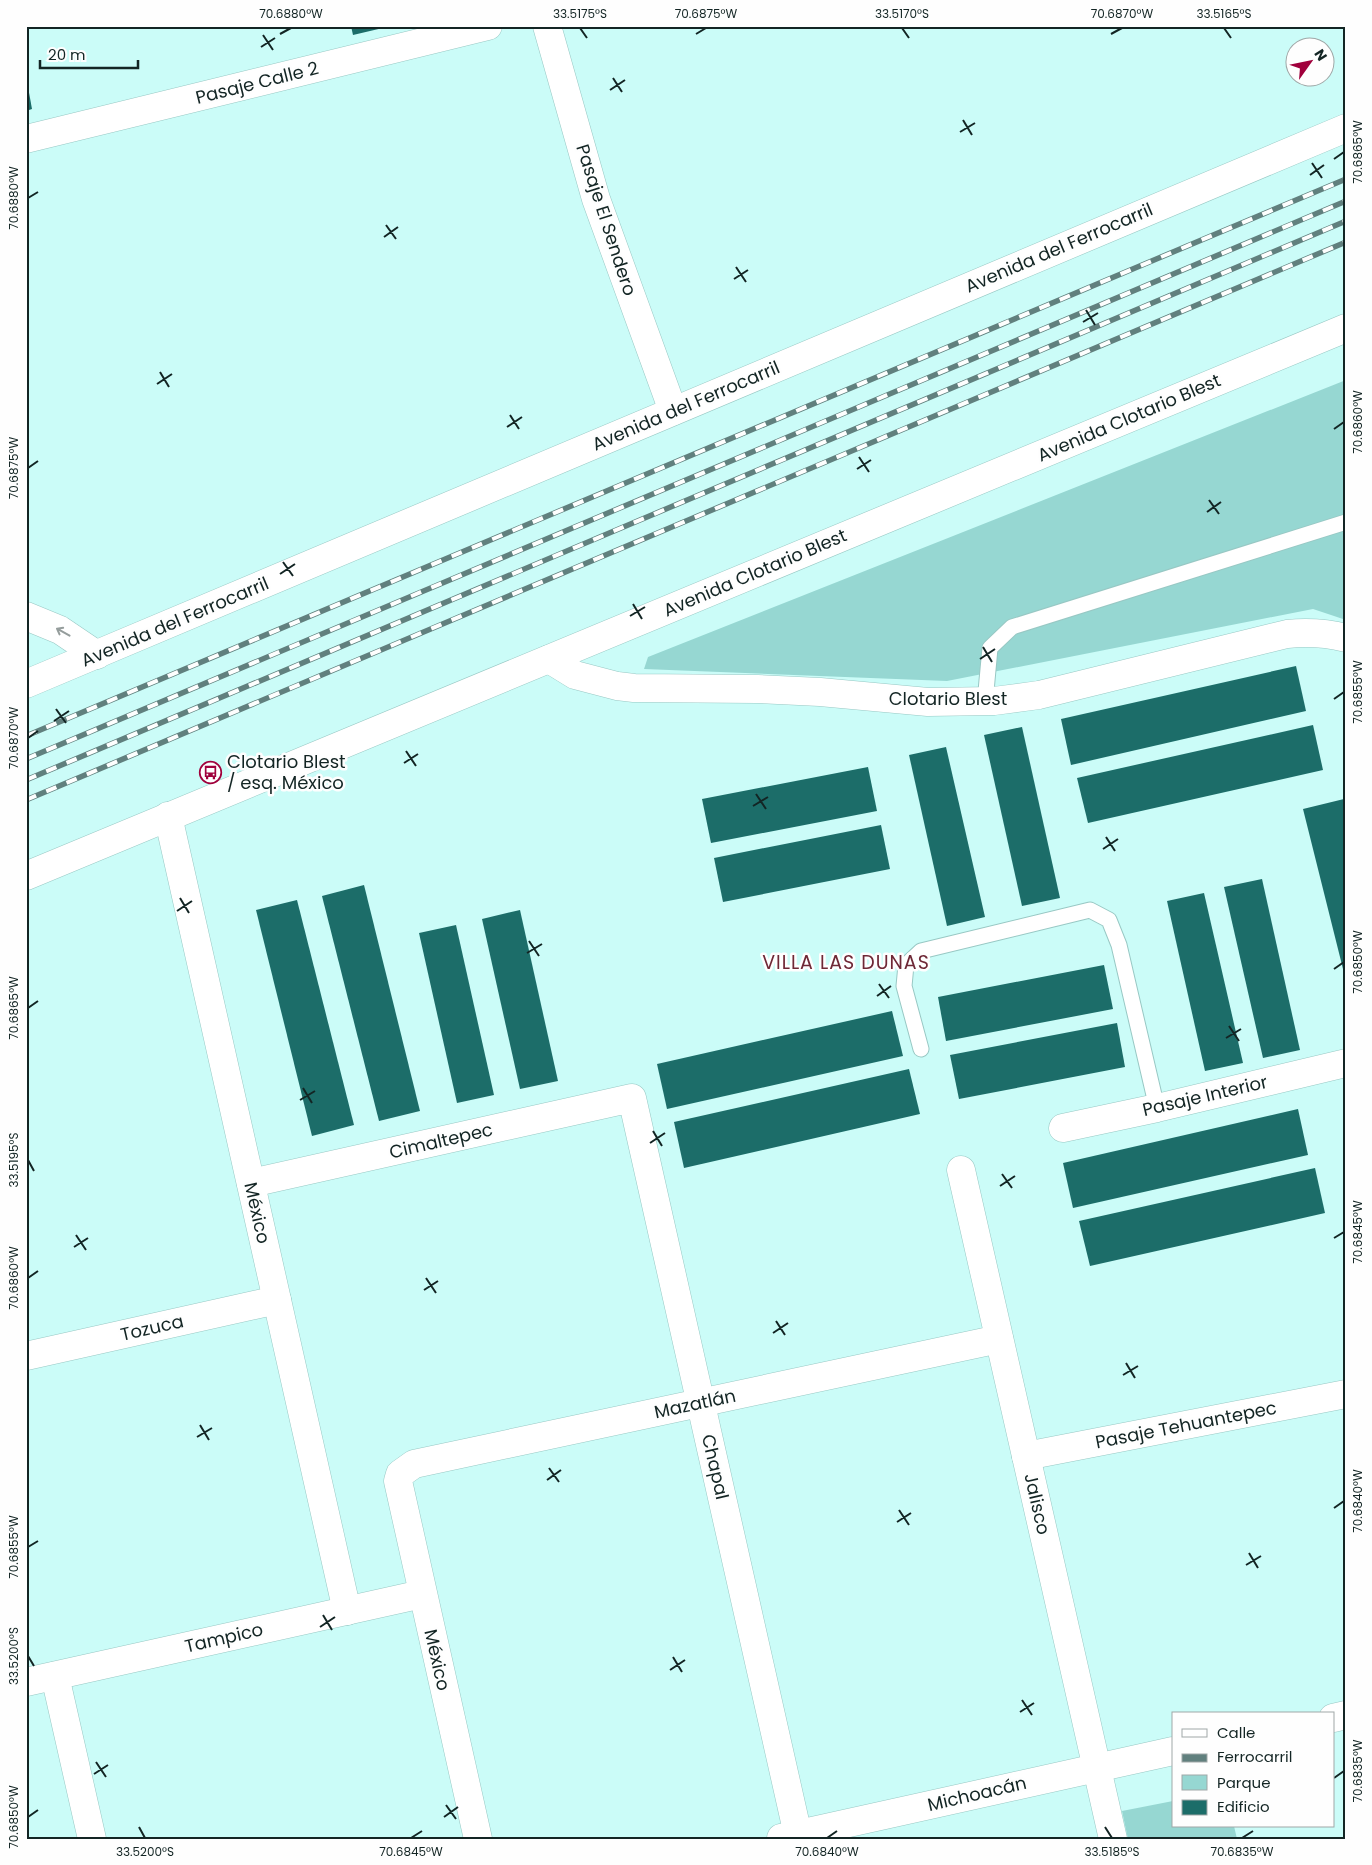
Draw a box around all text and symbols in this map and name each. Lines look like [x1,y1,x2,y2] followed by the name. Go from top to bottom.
[259,5,323,22] text: 70.6880°W
[553,5,607,22] text: 33.5175°S
[675,5,738,22] text: 70.6875°W
[875,5,929,22] text: 33.5170°S
[1091,5,1154,22] text: 70.6870°W
[1196,5,1252,22] text: 33.5165°S
[40,38,138,70] scale bar
[1284,38,1334,88] north arrow
[48,44,86,65] text: 20 m
[1310,45,1332,65] text: N
[193,55,321,110] street label: Pasaje Calle 2
[1349,120,1366,184] text: 70.6865°W
[570,141,643,299] street label: Pasaje El Sendero
[5,166,22,230] text: 70.6880°W
[961,197,1156,298] street label: Avenida del Ferrocarril
[588,355,783,456] street label: Avenida del Ferrocarril
[1033,368,1224,468] street label: Avenida Clotario Blest
[1349,390,1366,454] text: 70.6860°W
[5,436,22,499] text: 70.6875°W
[659,523,850,623] street label: Avenida Clotario Blest
[77,571,272,672] street label: Avenida del Ferrocarril
[57,627,71,637] one-way arrow
[1349,660,1366,724] text: 70.6855°W
[889,686,1007,711] street label: Clotario Blest
[5,706,22,769] text: 70.6870°W
[227,749,346,795] place label: Clotario Blest / esq. México
[199,760,223,784] bus stop icon: Clotario Blest / esq. México
[1349,930,1366,994] text: 70.6850°W
[762,949,930,976] district label: VILLA LAS DUNAS
[5,976,22,1040] text: 70.6865°W
[1140,1069,1270,1122] street label: Pasaje Interior
[387,1116,495,1165] street label: Cimaltepec
[5,1132,22,1188] text: 33.5195°S
[238,1180,277,1246] street label: México
[1349,1200,1366,1264] text: 70.6845°W
[5,1246,22,1310] text: 70.6860°W
[118,1308,186,1347] street label: Tozuca
[652,1383,738,1424] street label: Mazatlán
[1093,1395,1279,1454] street label: Pasaje Tehuantepec
[696,1432,735,1502] street label: Chapal
[1349,1469,1366,1533] text: 70.6840°W
[1018,1471,1057,1537] street label: Jalisco
[5,1515,22,1579] text: 70.6855°W
[182,1616,265,1659] street label: Tampico
[5,1627,22,1685] text: 33.5200°S
[418,1627,457,1693] street label: México
[1172,1712,1334,1828] legend
[1217,1722,1255,1743] text: Calle
[1349,1739,1366,1803] text: 70.6835°W
[1217,1746,1292,1767] text: Ferrocarril
[925,1770,1029,1817] street label: Michoacán
[1217,1772,1270,1793] text: Parque
[5,1785,22,1849] text: 70.6850°W
[1217,1796,1270,1817] text: Edificio
[116,1843,174,1860] text: 33.5200°S
[379,1843,443,1860] text: 70.6845°W
[795,1843,859,1860] text: 70.6840°W
[1084,1843,1140,1860] text: 33.5185°S
[1210,1843,1274,1860] text: 70.6835°W

